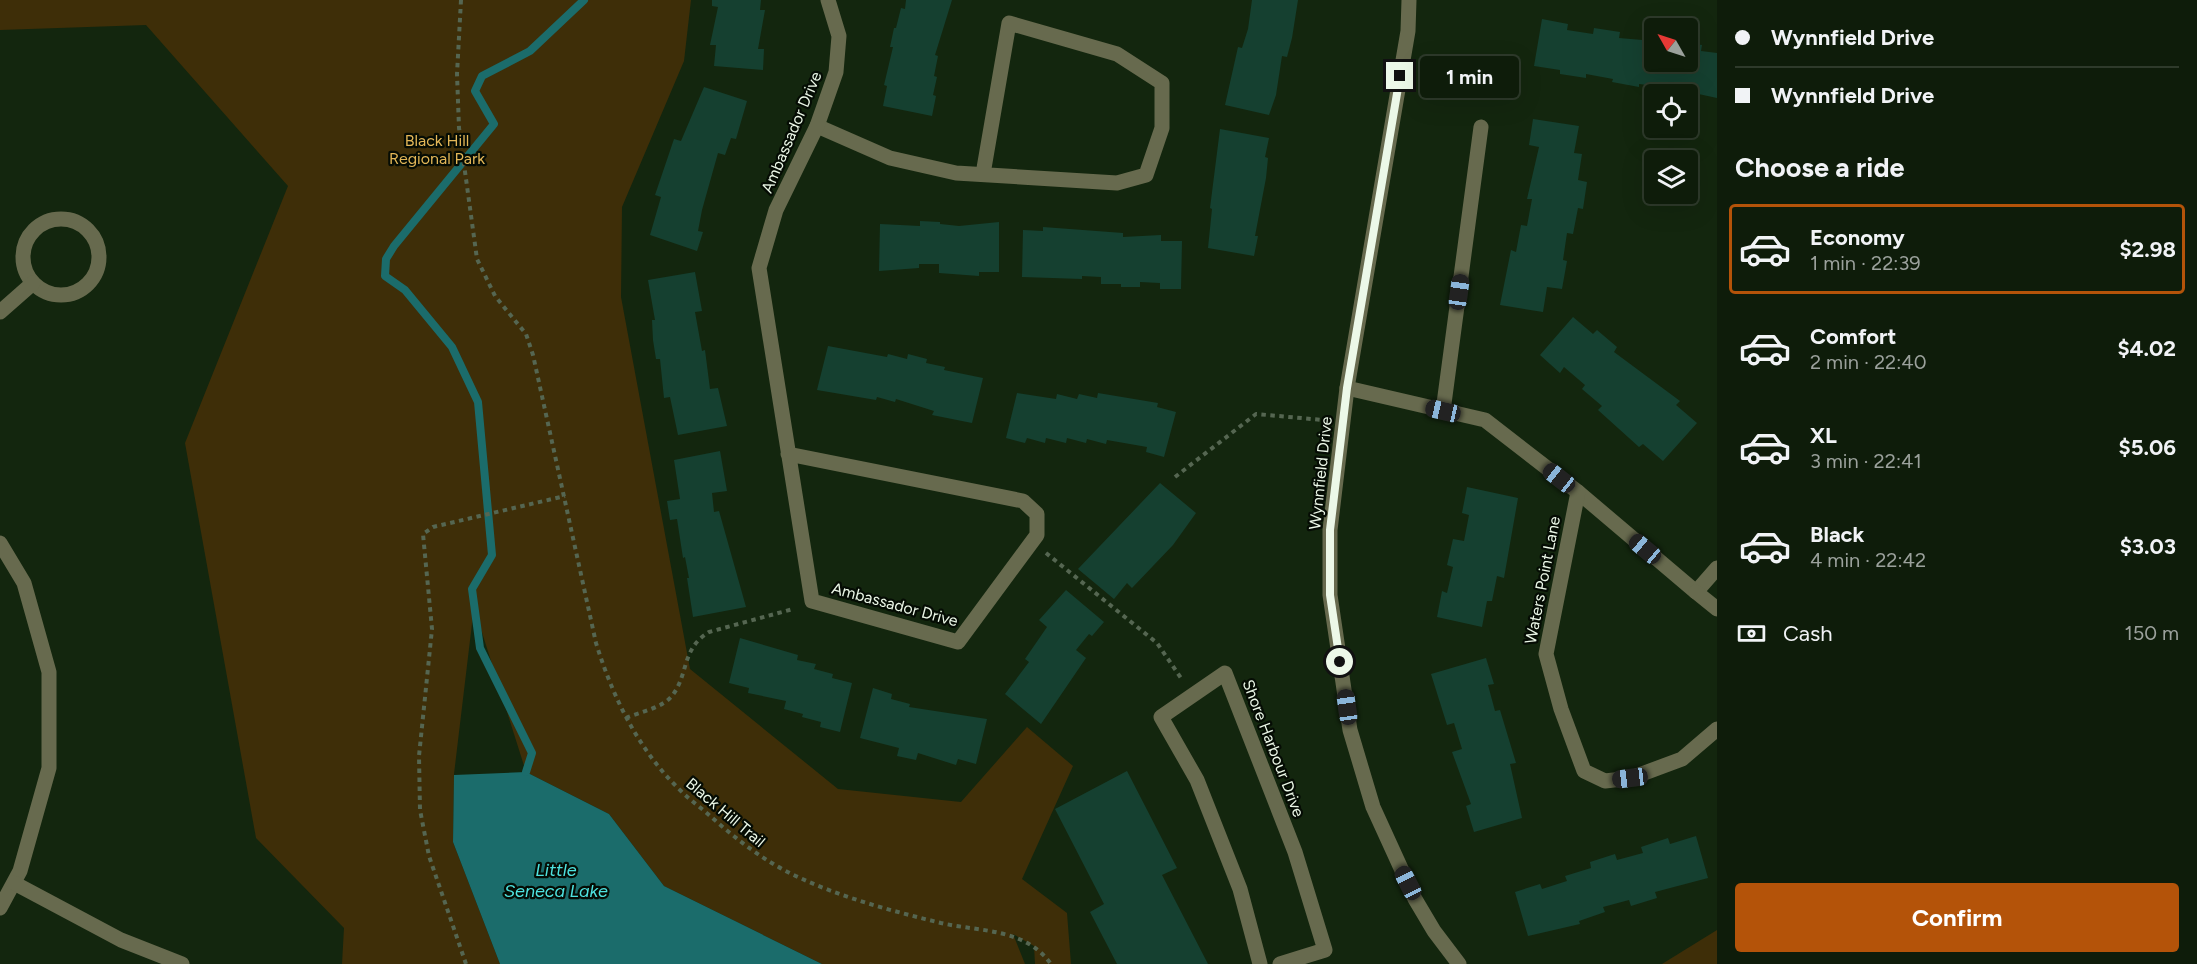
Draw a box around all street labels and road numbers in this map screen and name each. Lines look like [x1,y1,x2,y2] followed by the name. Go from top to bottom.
[757,68,826,196] street label: Ambassador Drive
[1305,415,1336,531] street label: Wynnfield Drive
[1521,514,1564,646] street label: Waters Point Lane
[830,578,960,631] street label: Ambassador Drive
[1239,677,1309,820] street label: Shore Harbour Drive
[682,774,769,851] street label: Black Hill Trail

